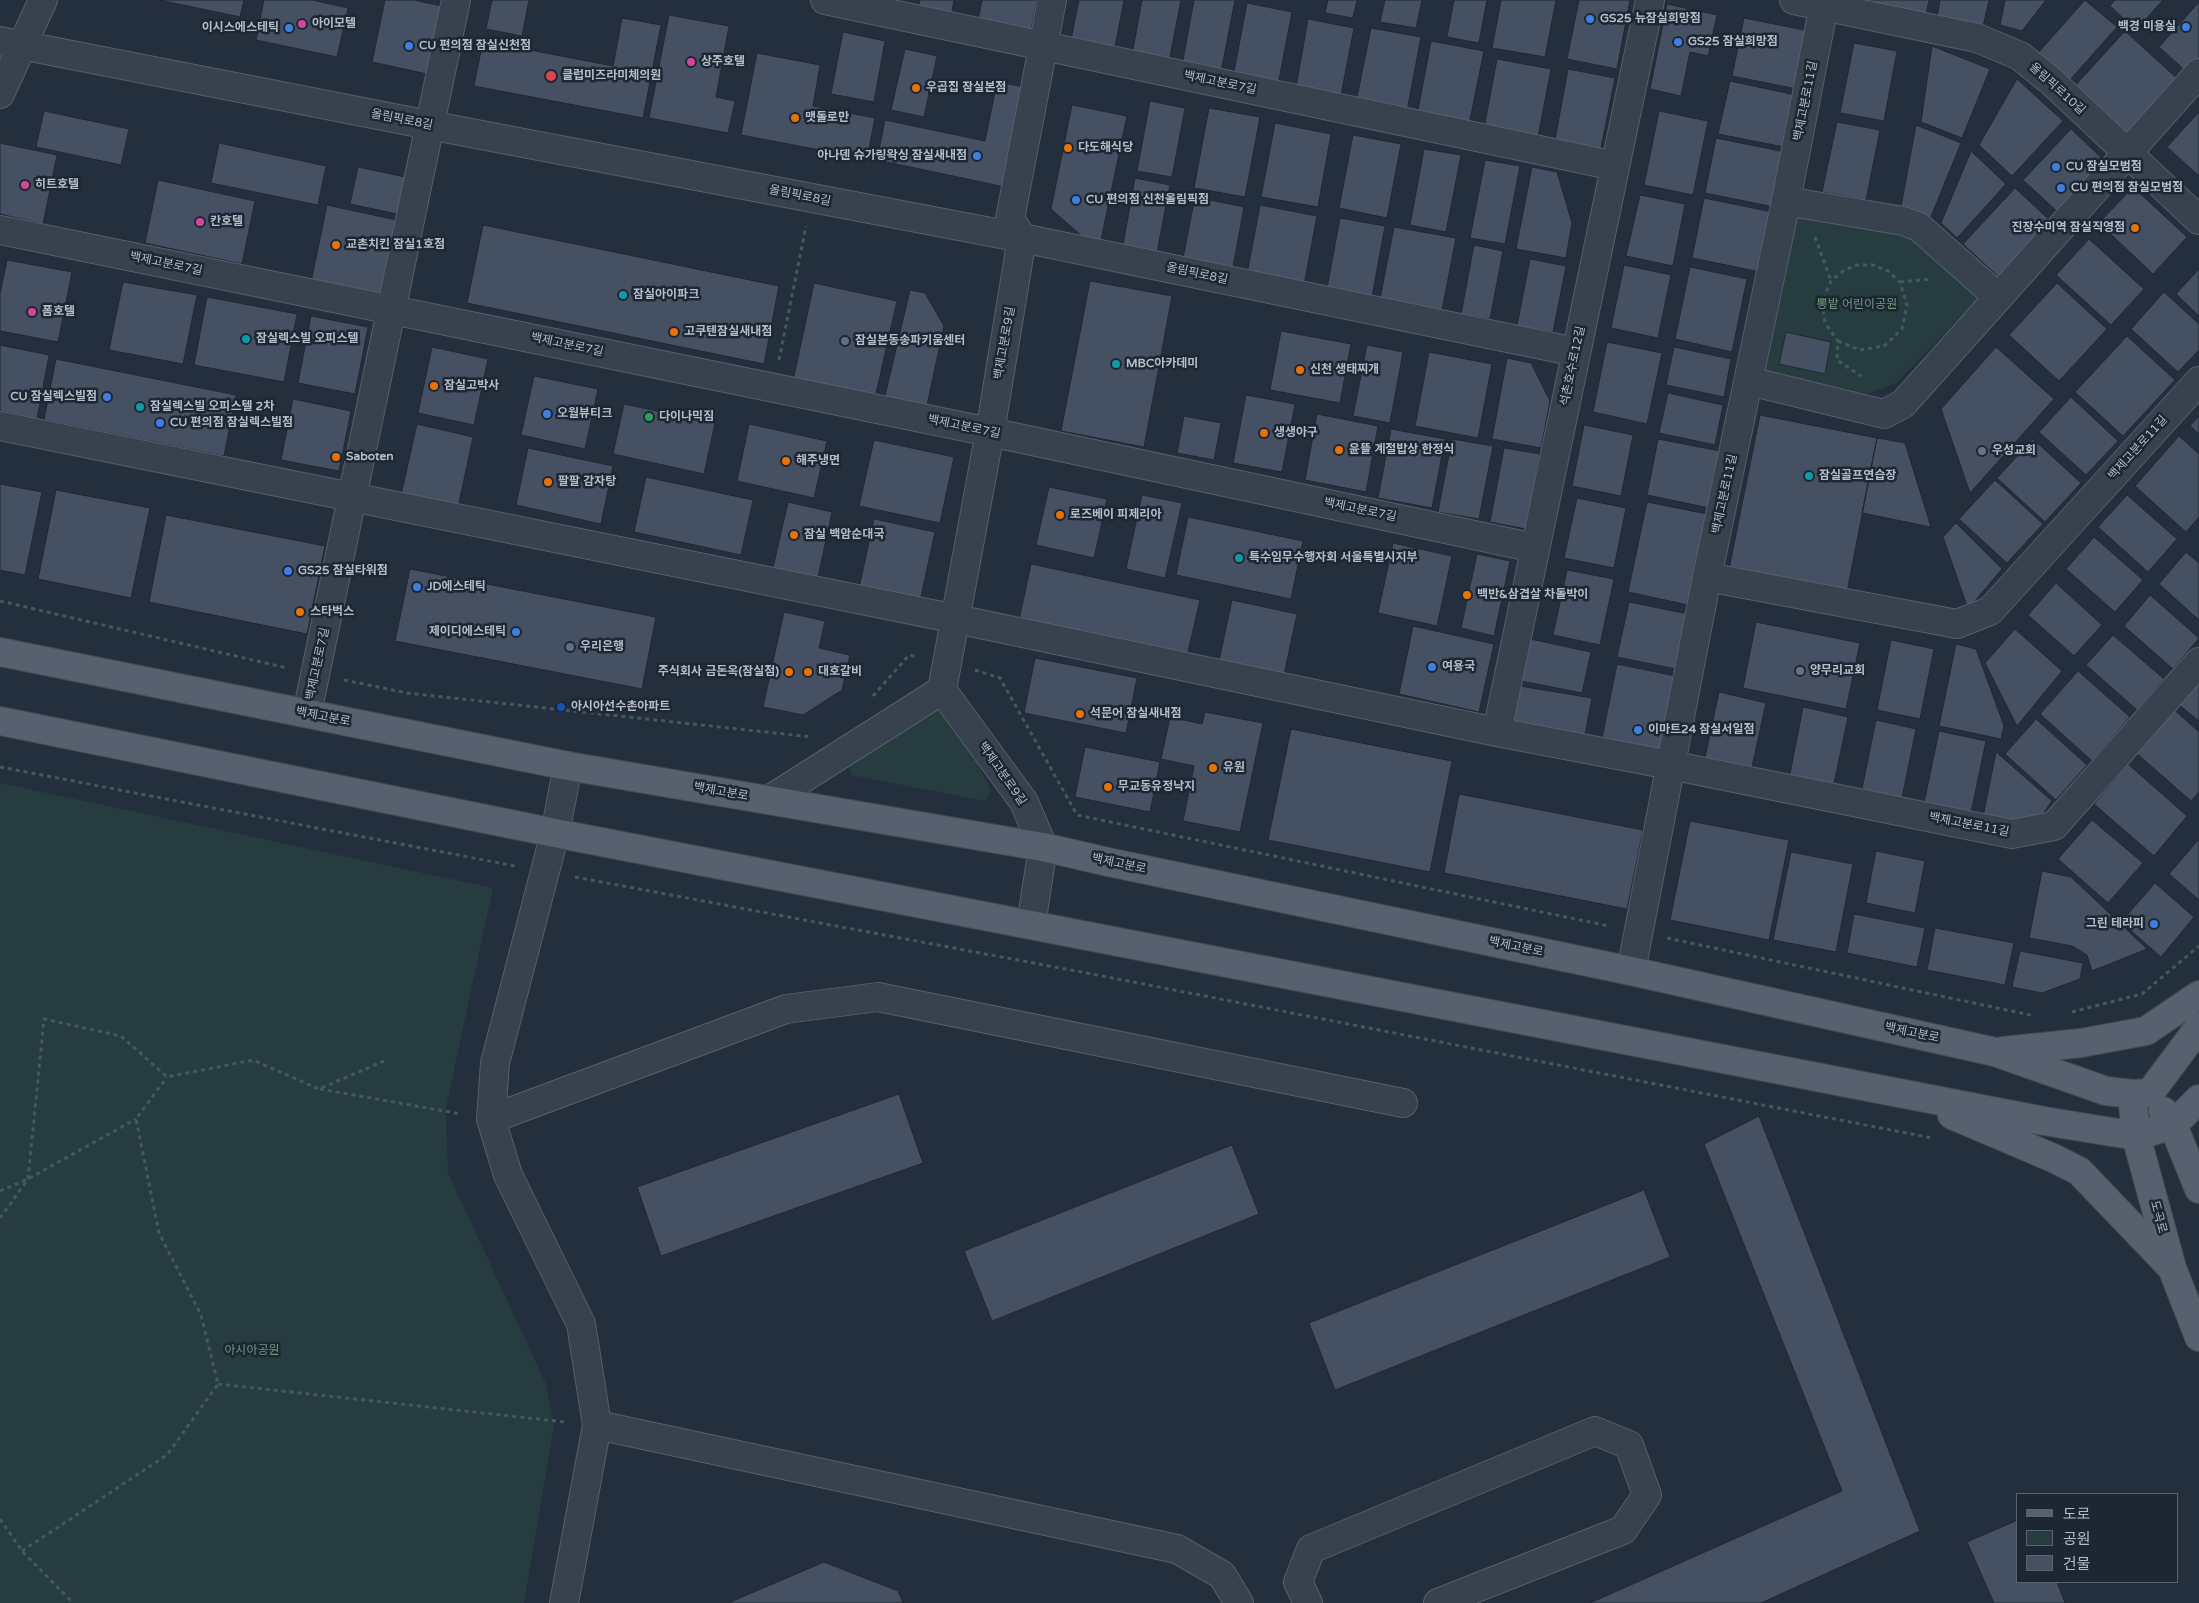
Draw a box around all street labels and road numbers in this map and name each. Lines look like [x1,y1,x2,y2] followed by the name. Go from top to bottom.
[1791,60,1821,142] street label: 백제고분로11길
[2026,60,2088,118] street label: 올림픽로10길
[1182,68,1258,98] street label: 백제고분로7길
[370,107,434,133] street label: 올림픽로8길
[768,183,832,209] street label: 올림픽로8길
[128,249,204,279] street label: 백제고분로7길
[1165,260,1229,288] street label: 올림픽로8길
[992,305,1018,381] street label: 백제고분로9길
[1558,325,1588,407] street label: 석촌호수로12길
[529,330,605,360] street label: 백제고분로7길
[926,412,1002,442] street label: 백제고분로7길
[2105,413,2171,483] street label: 백제고분로11길
[1710,453,1740,535] street label: 백제고분로11길
[1322,495,1398,525] street label: 백제고분로7길
[303,626,333,702] street label: 백제고분로7길
[295,705,351,729] street label: 백제고분로
[975,740,1029,808] street label: 백제고분로9길
[693,780,749,804] street label: 백제고분로
[1928,810,2010,840] street label: 백제고분로11길
[1091,851,1147,877] street label: 백제고분로
[1488,934,1544,960] street label: 백제고분로
[1884,1020,1940,1046] street label: 백제고분로
[2147,1199,2169,1235] street label: 도곡로

